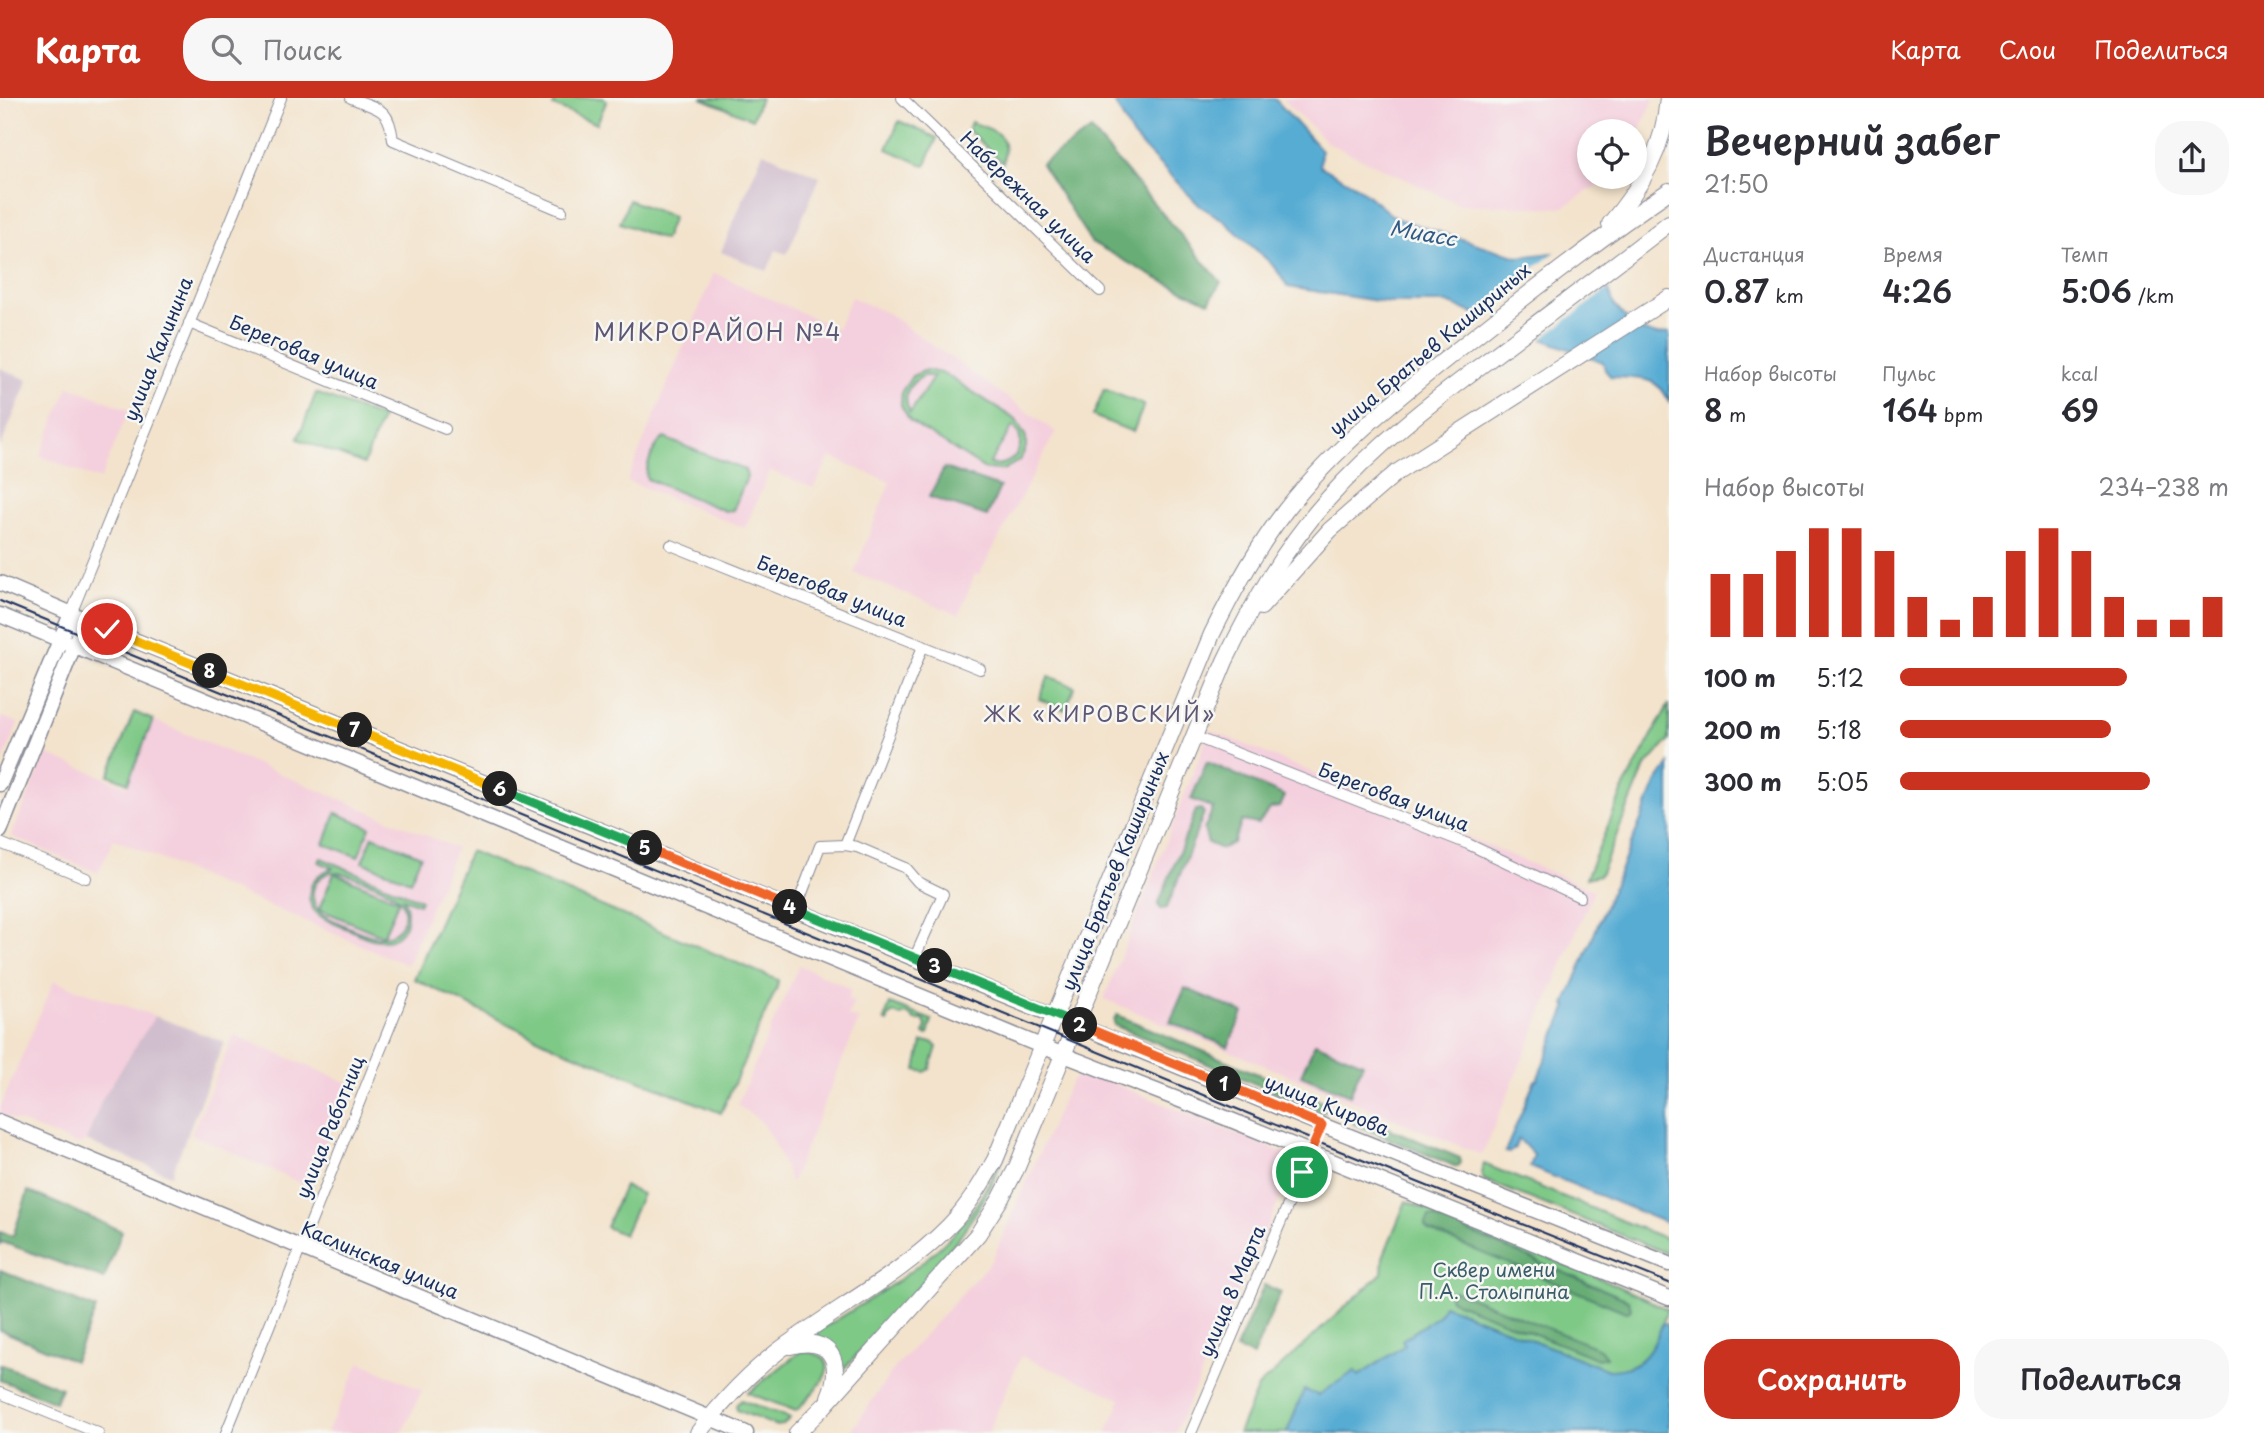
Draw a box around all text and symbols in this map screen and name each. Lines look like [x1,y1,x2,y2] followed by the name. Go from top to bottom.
[183,18,673,81] search box
[35,24,141,74] text: Карта
[207,30,245,68] icon: search
[263,30,342,69] text: Поиск
[1890,31,1961,67] text: Карта
[1999,31,2056,67] text: Слои
[2094,31,2229,67] text: Поделиться
[1704,111,2000,168] text: Вечерний забег
[1577,119,1647,189] map controls
[1577,119,1647,189] button: locate
[2155,121,2229,195] button: share
[955,124,1103,269] street label: Набережная улица
[1704,166,1769,201] text: 21:50
[1388,210,1461,254] water label: Миасс
[1704,240,1805,268] text: Дистанция
[1882,240,1943,268] text: Время
[2061,240,2109,268] text: Темп
[1322,255,1536,441] street label: улица Братьев Кашириных
[1704,268,1769,313] text: 0.87
[1882,268,1952,313] text: 4:26
[2061,268,2132,313] text: 5:06
[115,272,199,425] street label: улица Калинина
[1769,281,1804,309] text: km
[2132,281,2174,309] text: /km
[226,307,383,395] street label: Береговая улица
[593,314,843,349] district label: МИКРОРАЙОН №4
[1704,359,1837,387] text: Набор высоты
[1882,359,1936,387] text: Пульс
[2061,359,2099,387] text: kcal
[1704,387,1723,432] text: 8
[1882,387,1938,432] text: 164
[2061,387,2099,432] text: 69
[1723,400,1746,428] text: m
[1938,400,1983,428] text: bpm
[1704,469,1865,504] text: Набор высоты
[2098,469,2229,504] text: 234–238 m
[753,547,912,633] street label: Береговая улица
[77,599,137,659] pin
[88,610,126,648] icon: check
[192,654,228,688] pin: 8
[204,656,215,684] text: 8
[1704,660,1776,695] text: 100 m
[1816,660,1864,695] text: 5:12
[983,697,1216,729] district label: ЖК «КИРОВСКИЙ»
[338,712,372,748] pin: 7
[1704,712,1781,747] text: 200 m
[1816,712,1862,747] text: 5:18
[349,715,360,743] text: 7
[1053,747,1175,994] street label: улица Братьев Кашириных
[1315,754,1474,838] street label: Береговая улица
[1704,764,1782,799] text: 300 m
[1816,764,1869,799] text: 5:05
[482,772,518,806] pin: 6
[493,774,506,802] text: 6
[628,830,662,866] pin: 5
[638,833,651,861] text: 5
[772,890,808,924] pin: 4
[783,892,796,920] text: 4
[918,948,953,984] pin: 3
[928,951,941,979] text: 3
[1062,1007,1098,1042] pin: 2
[1073,1010,1086,1038] text: 2
[288,1051,371,1202] street label: улица Работниц
[1206,1066,1242,1102] pin: 1
[1261,1066,1394,1142] street label: улица Кирова
[1219,1069,1228,1097] text: 1
[1272,1142,1332,1202] pin
[1283,1153,1321,1191] icon: arrive
[297,1213,464,1305] street label: Каслинская улица
[1191,1220,1272,1361] street label: улица 8 Марта
[1419,1255,1569,1305] park label: Сквер имени П.А. Столыпина
[1704,1339,1960,1419] button: Сохранить
[1974,1339,2229,1419] button: Поделиться

